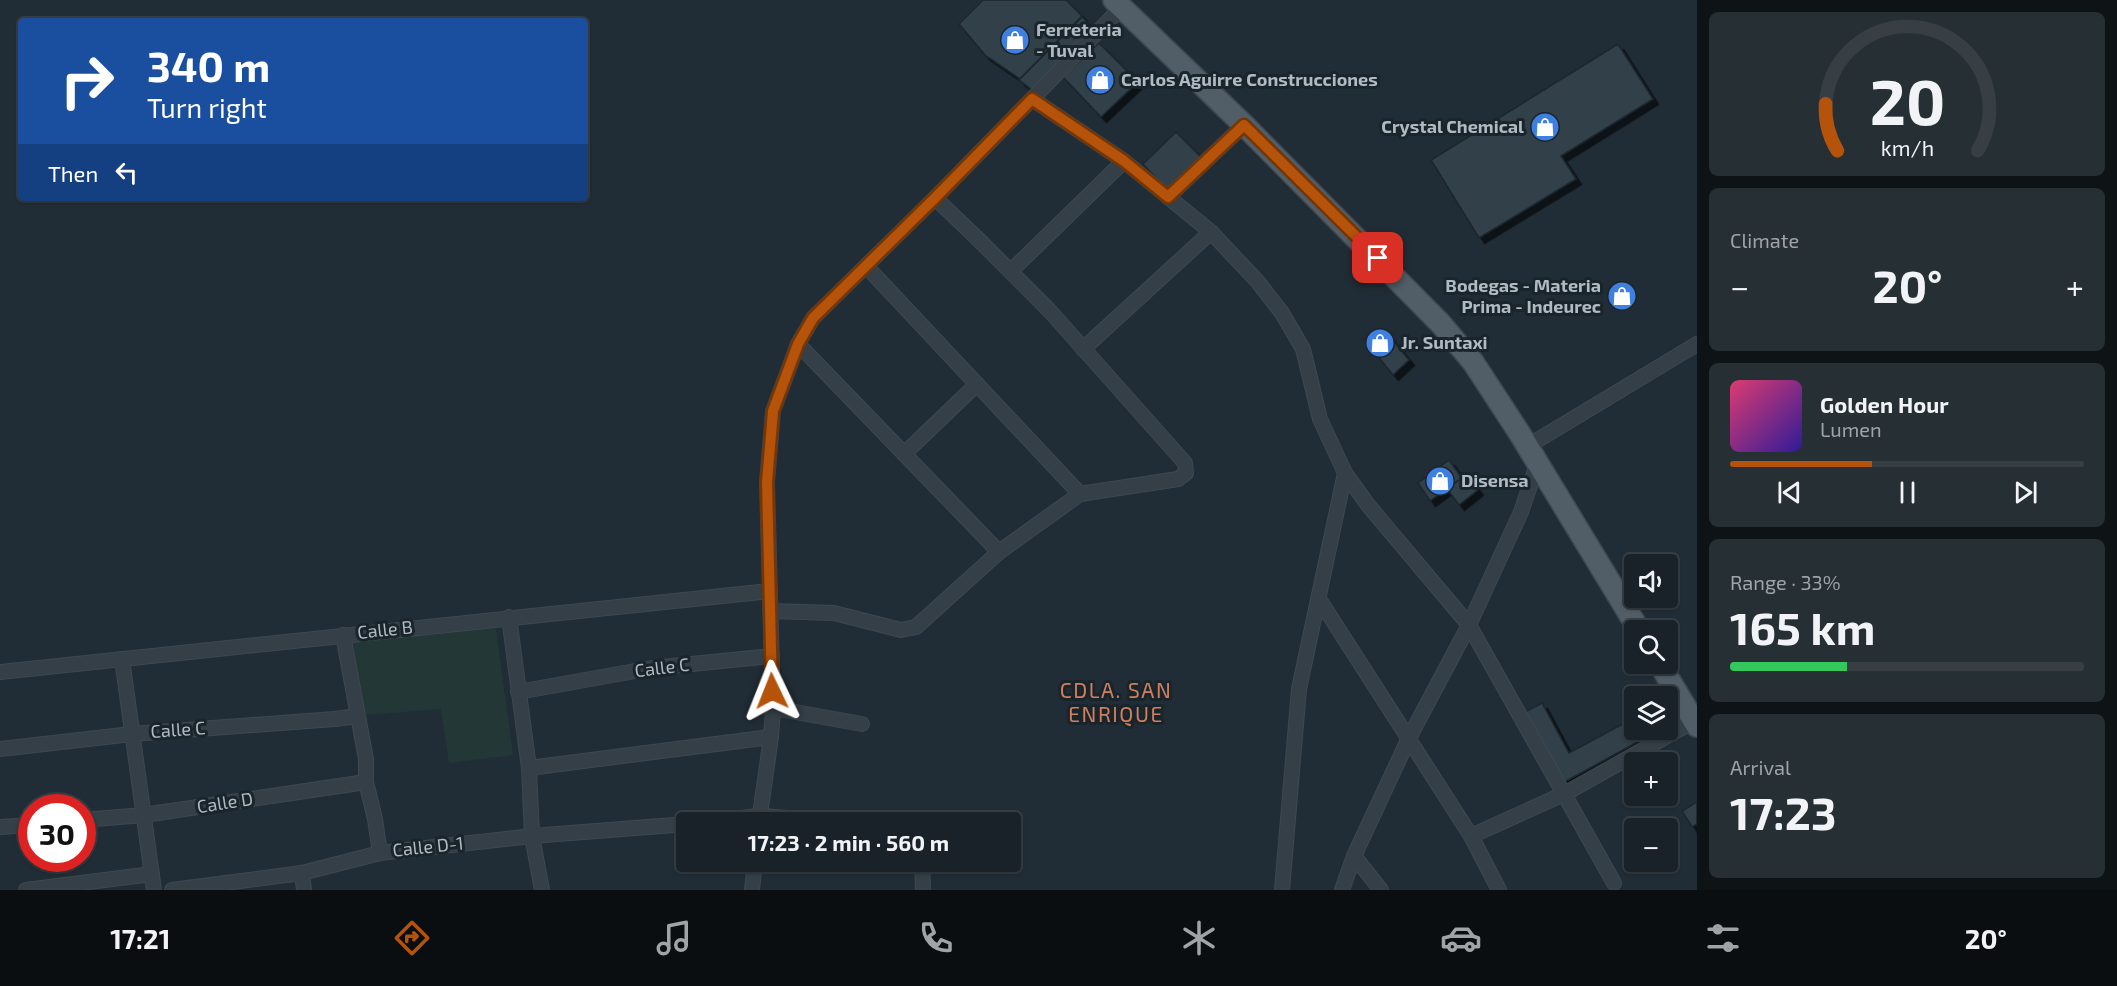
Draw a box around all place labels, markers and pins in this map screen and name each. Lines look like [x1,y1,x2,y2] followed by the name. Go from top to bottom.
[1036,18,1122,61] place label: Ferreteria - Tuval
[999,24,1031,56] shop icon: Ferreteria - Tuval
[1084,64,1116,96] shop icon: Carlos Aguirre Construcciones
[1121,68,1378,90] place label: Carlos Aguirre Construcciones
[1529,111,1561,143] shop icon: Crystal Chemical
[1381,115,1524,137] place label: Crystal Chemical
[1352,232,1403,283] pin
[1445,274,1601,317] place label: Bodegas - Materia Prima - Indeurec
[1606,280,1638,312] shop icon: Bodegas - Materia Prima - Indeurec
[1364,327,1396,359] shop icon: Jr. Suntaxi
[1401,331,1488,353] place label: Jr. Suntaxi
[1424,465,1456,497] shop icon: Disensa
[1461,469,1529,491] place label: Disensa

